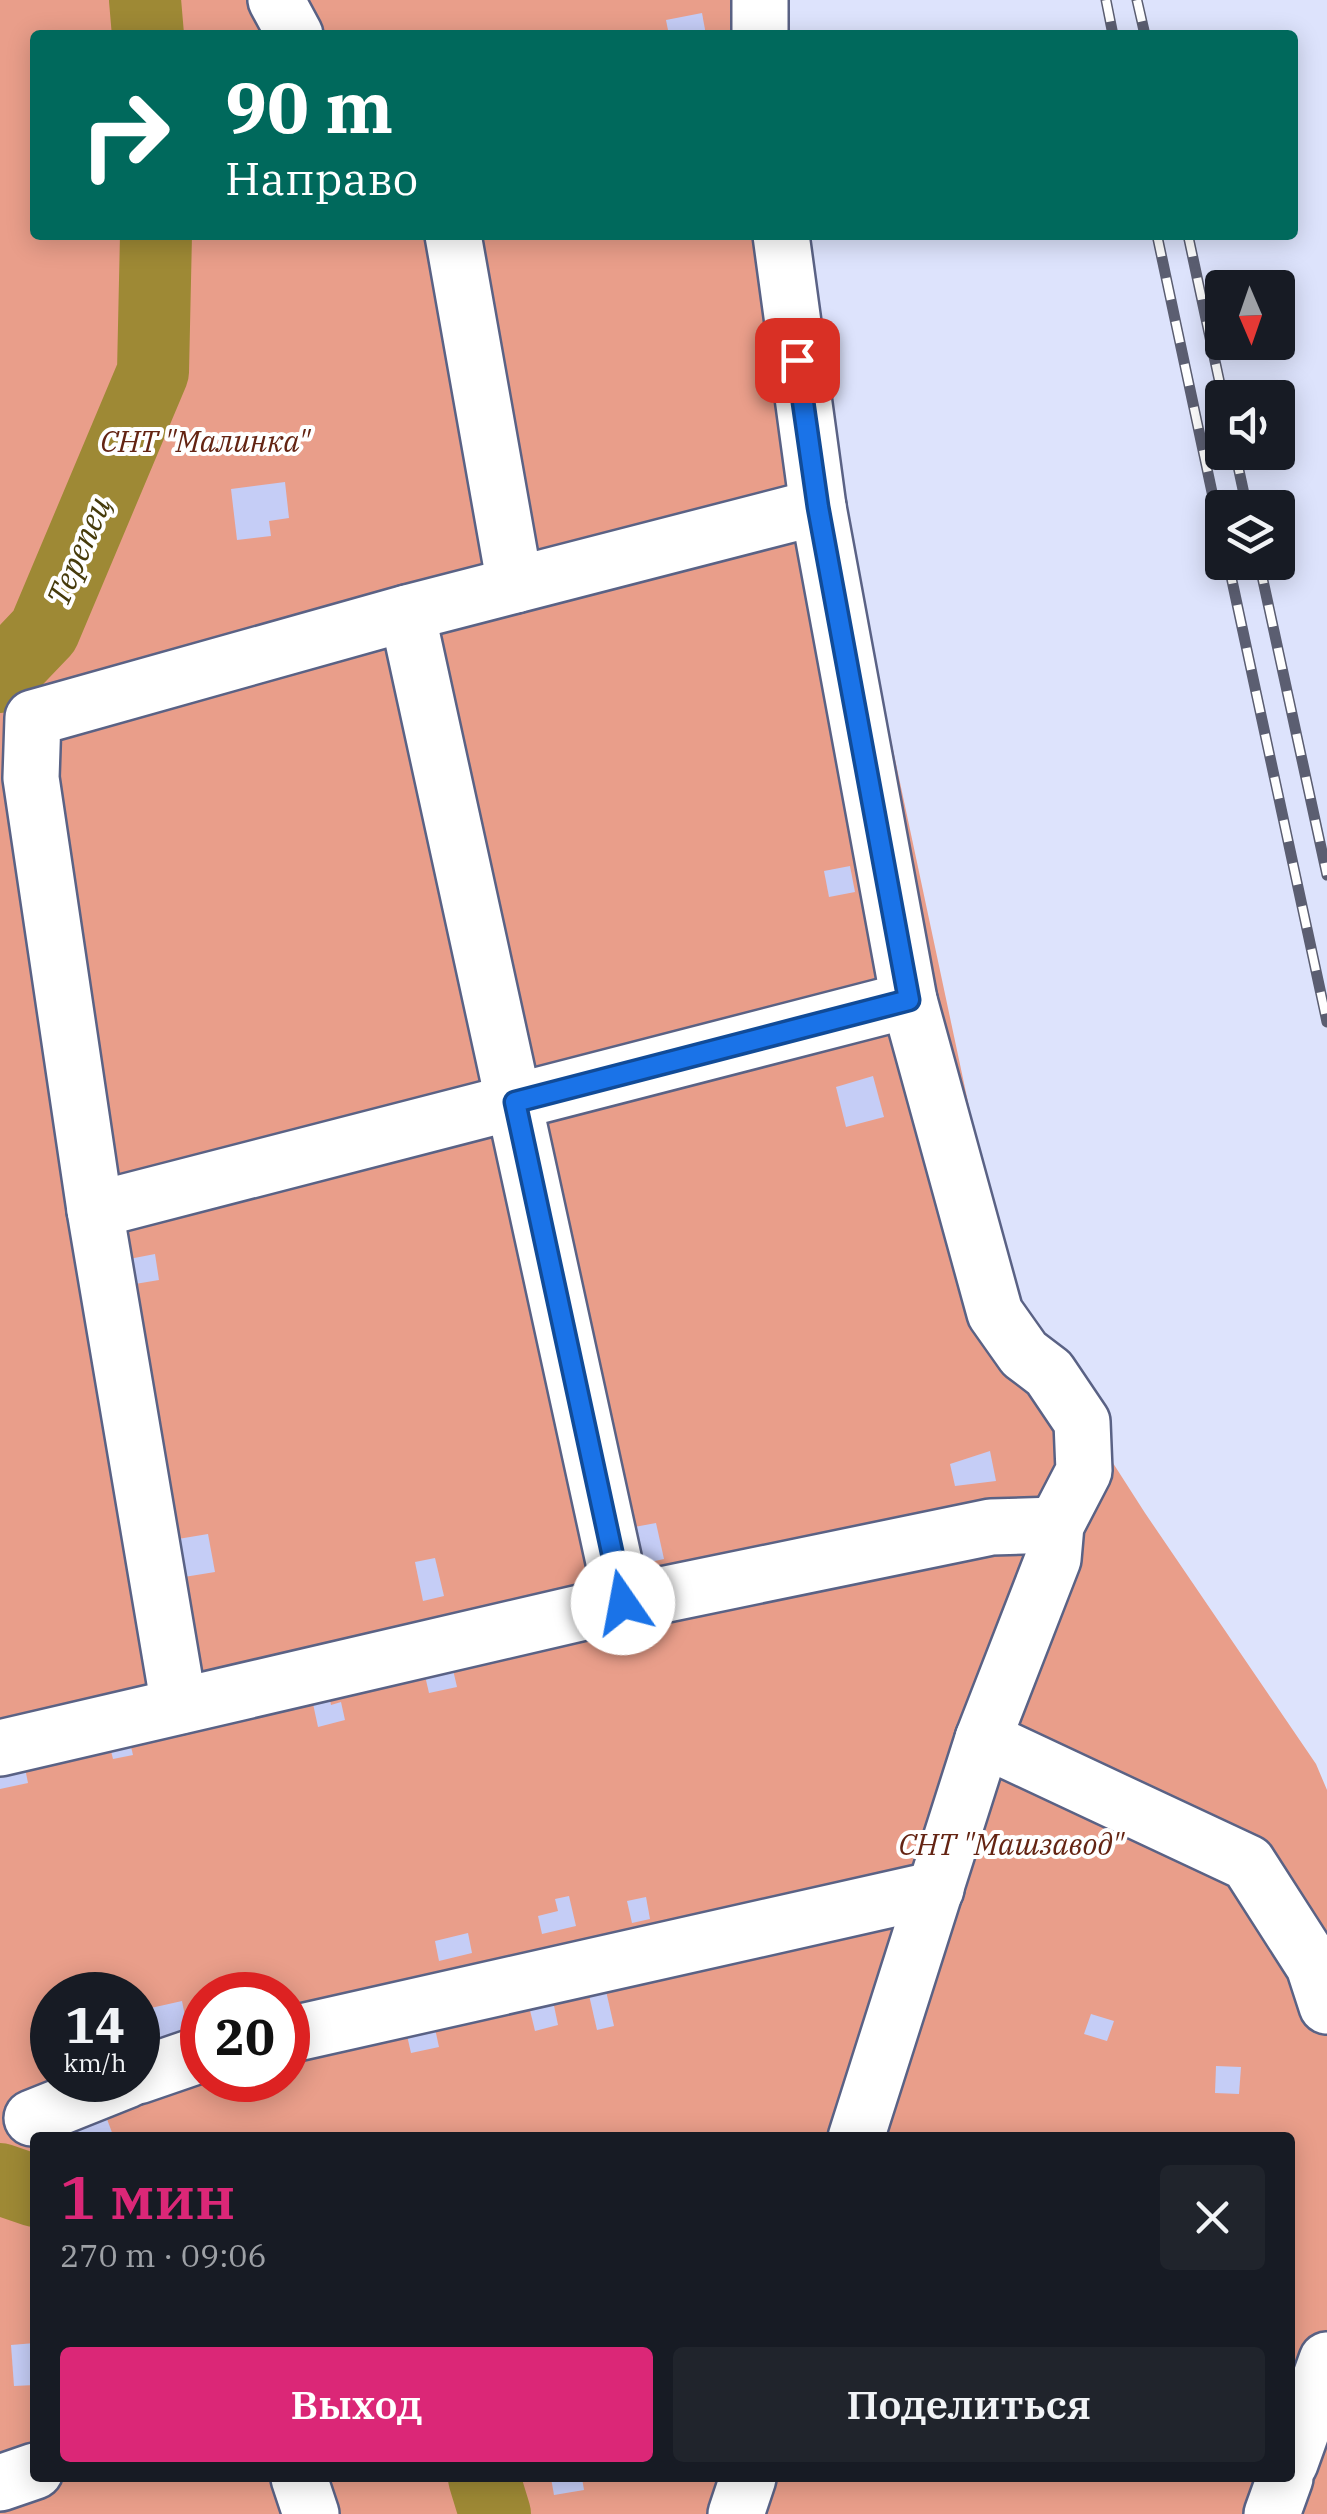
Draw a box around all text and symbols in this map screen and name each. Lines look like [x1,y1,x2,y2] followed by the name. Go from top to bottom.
[225,61,393,152] text: 90 m
[60,70,190,200] icon: right
[225,149,418,207] text: Направо
[1205,270,1295,360] north arrow
[1205,270,1295,580] map controls
[755,318,840,403] pin
[770,333,825,388] icon: arrive
[1205,380,1295,470] button: sound
[100,421,312,460] park label: СНТ "Малинка"
[36,490,120,612] water label: Терепец
[1205,490,1295,580] button: layers
[571,1551,675,1655] position arrow
[899,1824,1126,1863] park label: СНТ "Машзавод"
[180,1972,310,2102] speed limit sign: 20
[65,1992,125,2057] text: 14
[63,2046,127,2079] text: km/h
[60,2157,236,2236] text: 1 мин
[1160,2165,1265,2270] button: close
[60,2234,267,2276] text: 270 m · 09:06
[60,2347,653,2462] button: Выход
[673,2347,1265,2462] button: Поделиться

